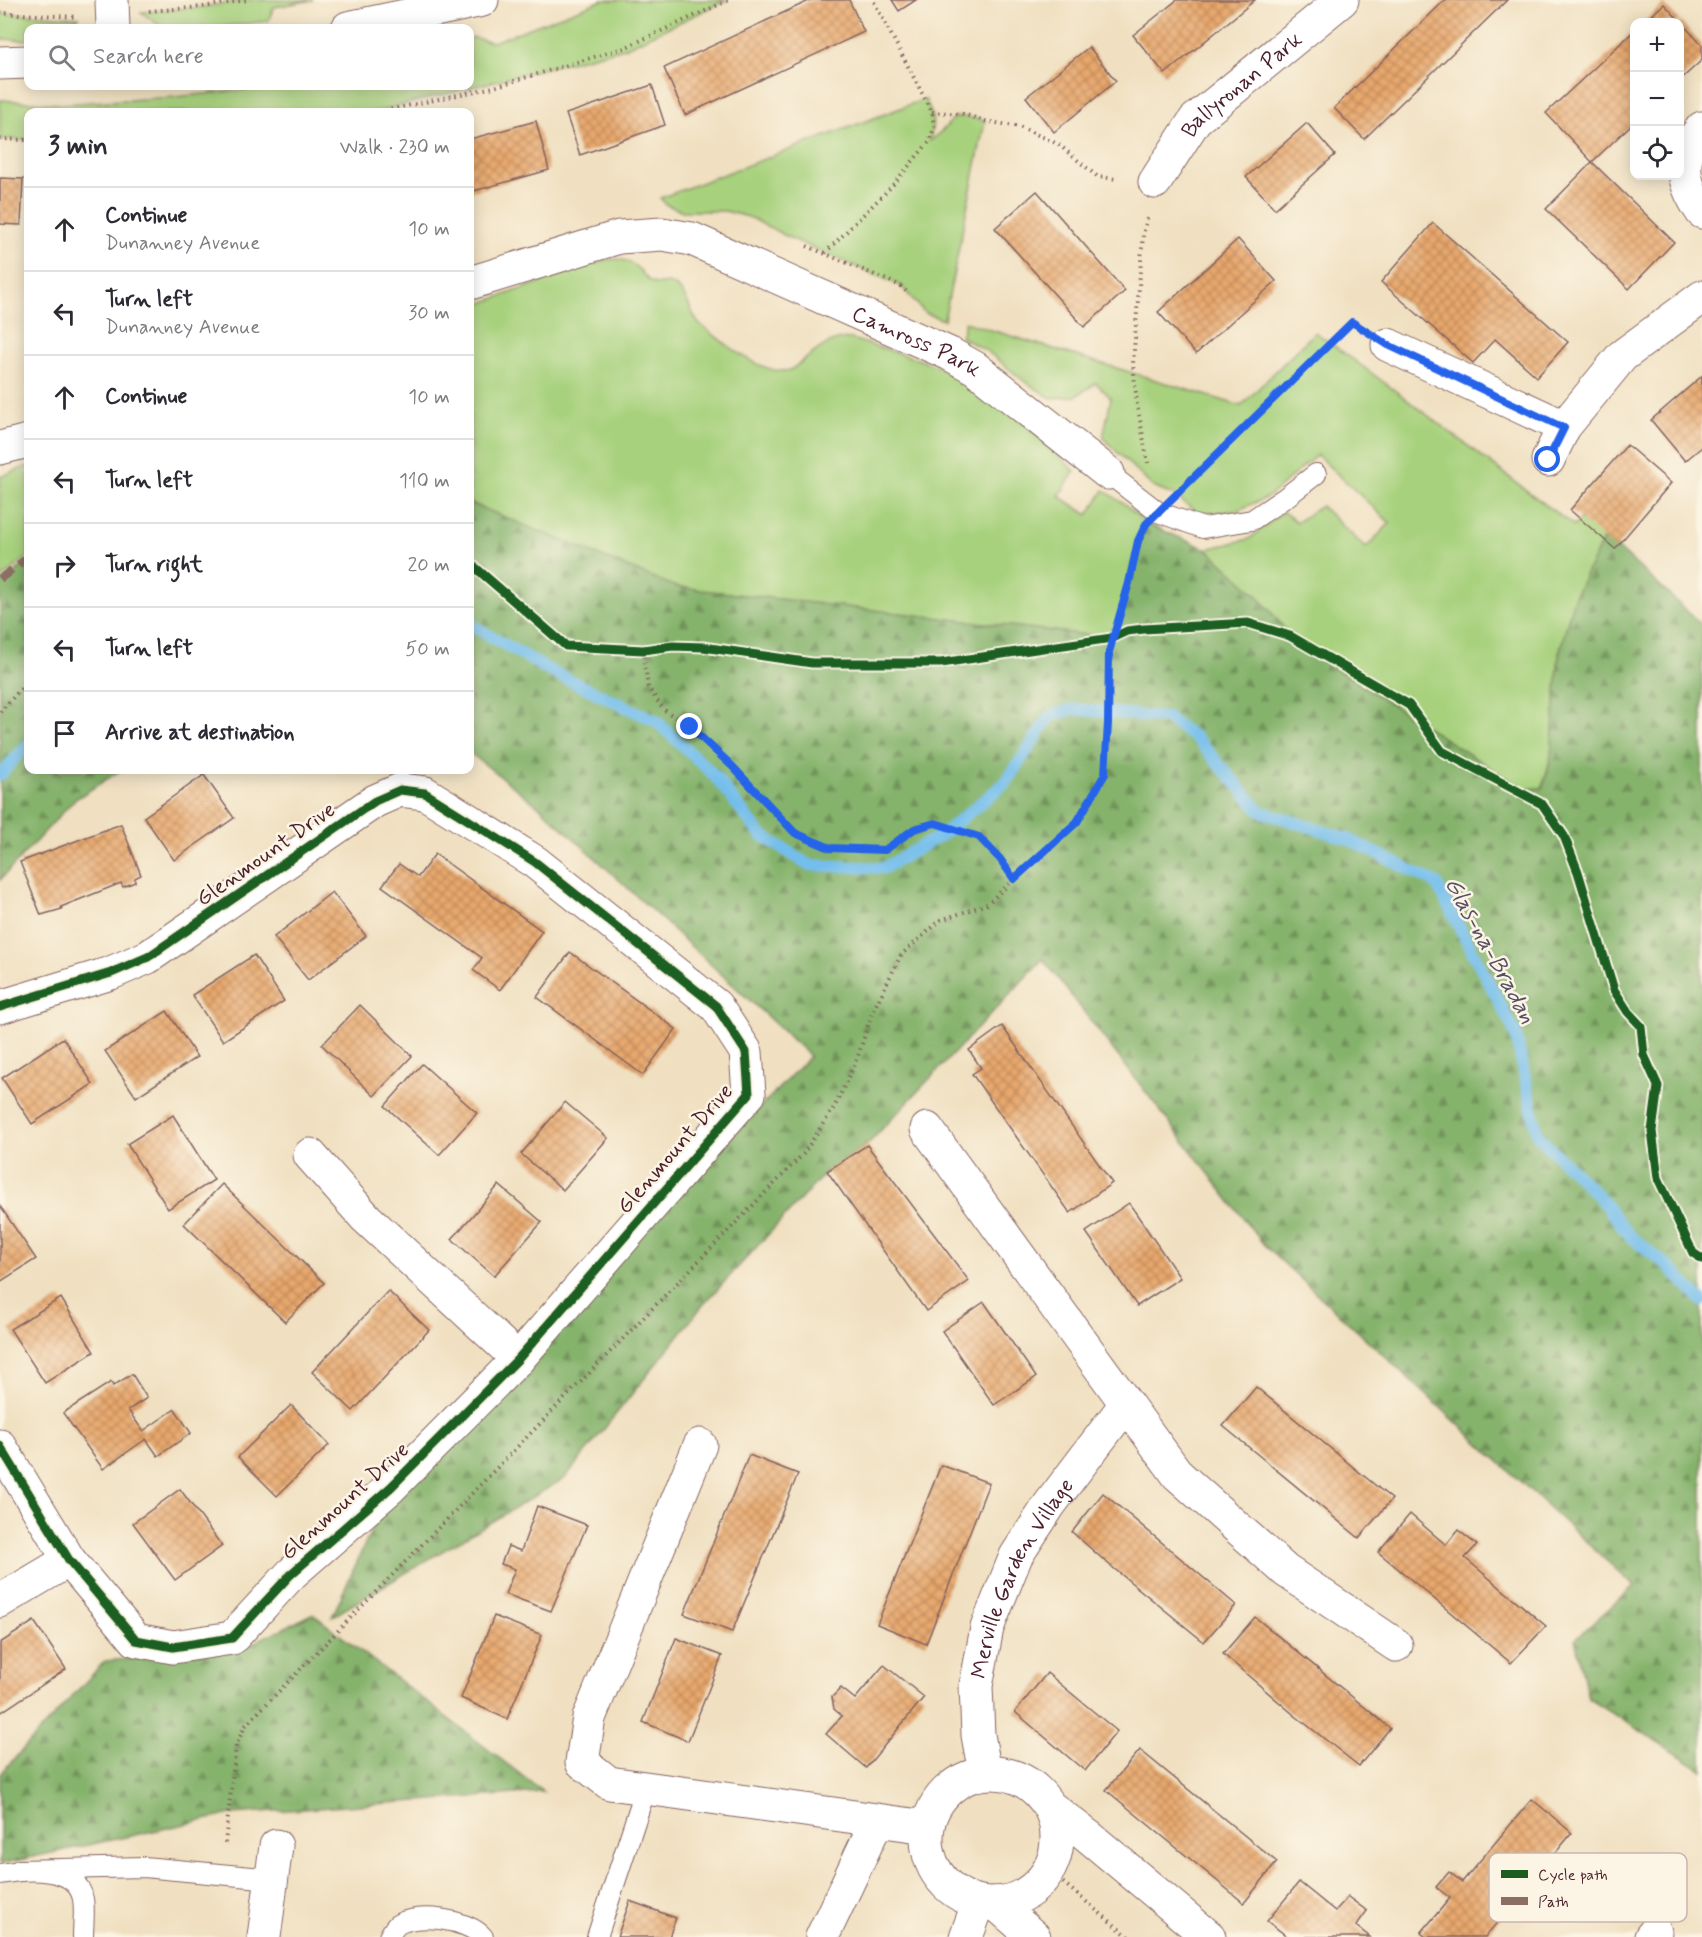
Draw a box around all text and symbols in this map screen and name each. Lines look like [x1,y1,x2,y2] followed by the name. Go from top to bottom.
[1630,18,1684,180] map controls
[1630,18,1684,72] button: +
[24,24,474,90] search box
[1176,26,1309,143] street label: Ballyronan Park
[45,41,78,74] icon: search
[93,43,204,71] text: Search here
[1630,72,1684,126] button: −
[1630,126,1684,180] button: locate
[48,130,108,164] text: 3 min
[340,134,450,161] text: Walk · 230 m
[105,202,187,230] text: Continue
[48,213,81,246] icon: ahead
[408,216,450,243] text: 10 m
[105,230,260,257] text: Dunanney Avenue
[105,286,193,314] text: Turn left
[48,297,81,330] icon: left
[408,300,450,327] text: 30 m
[847,300,985,384] street label: Camross Park
[105,314,260,341] text: Dunanney Avenue
[48,381,81,414] icon: ahead
[105,383,187,411] text: Continue
[408,384,450,411] text: 10 m
[1534,446,1560,472] route start
[48,465,81,498] icon: left
[105,467,193,495] text: Turn left
[399,468,450,495] text: 110 m
[48,549,81,582] icon: right
[105,551,203,579] text: Turn right
[407,552,450,579] text: 20 m
[48,633,81,666] icon: left
[105,635,193,663] text: Turn left
[405,636,450,663] text: 50 m
[676,713,702,739] route end
[48,717,81,750] icon: arrive
[105,719,295,747] text: Arrive at destination
[191,796,341,913] street label: Glenmount Drive
[1437,872,1543,1030] water label: Glas-na-Bradan
[611,1078,740,1220] street label: Glenmount Drive
[275,1436,416,1567] street label: Glenmount Drive
[966,1473,1081,1681] street label: Merville Garden Village
[1489,1853,1687,1922] legend
[1538,1865,1608,1886] text: Cycle path
[1538,1892,1569,1913] text: Path

